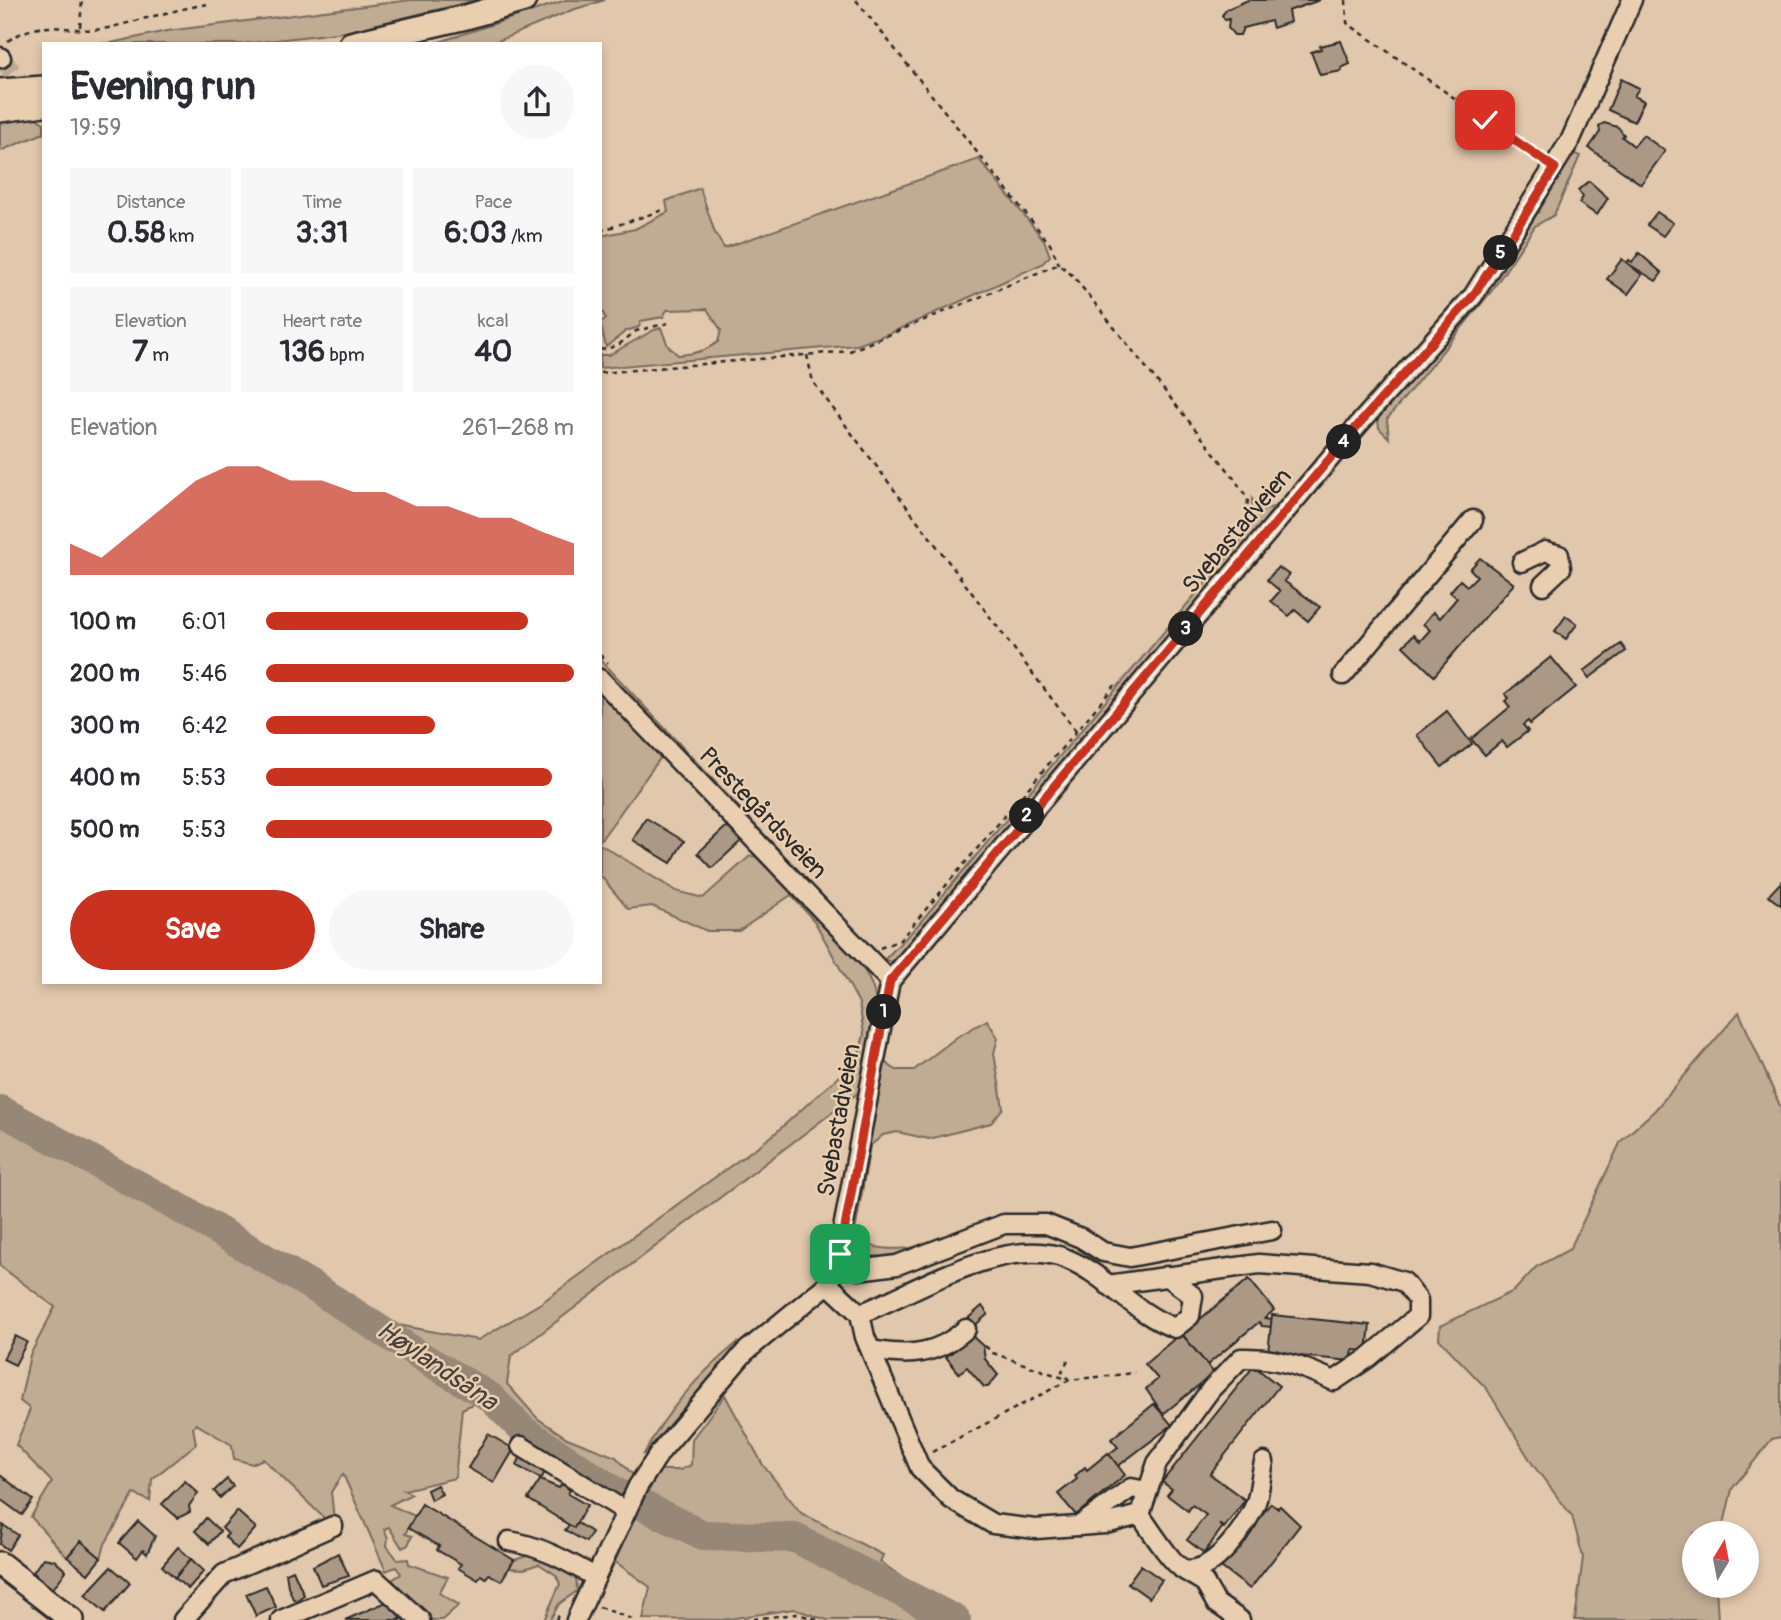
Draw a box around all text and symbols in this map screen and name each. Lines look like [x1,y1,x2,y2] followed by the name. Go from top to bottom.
[70,63,256,111] text: Evening run
[500,65,574,139] button: share
[1455,90,1515,150] pin
[1466,101,1504,139] icon: check
[70,113,121,142] text: 19:59
[116,190,185,214] text: Distance
[302,190,342,214] text: Time
[475,190,512,214] text: Pace
[107,214,165,251] text: 0.58
[295,214,349,251] text: 3:31
[444,214,507,251] text: 6:03
[165,224,194,248] text: km
[507,224,543,248] text: /km
[1484,236,1518,270] pin: 5
[1495,240,1506,264] text: 5
[114,309,187,333] text: Elevation
[282,309,362,333] text: Heart rate
[478,309,509,333] text: kcal
[132,333,148,370] text: 7
[279,333,325,370] text: 136
[474,333,512,370] text: 40
[148,343,169,367] text: m
[325,343,365,367] text: bpm
[70,413,158,442] text: Elevation
[462,413,574,442] text: 261–268 m
[1326,424,1362,460] pin: 4
[1338,429,1349,453] text: 4
[1176,462,1298,600] street label: Svebastadveien
[70,607,136,636] text: 100 m
[182,607,226,636] text: 6:01
[1168,612,1204,646] pin: 3
[1180,616,1191,640] text: 3
[70,659,140,688] text: 200 m
[182,659,227,688] text: 5:46
[70,711,140,740] text: 300 m
[182,711,228,740] text: 6:42
[693,741,833,885] street label: Prestegårdsveien
[70,763,140,792] text: 400 m
[182,763,226,792] text: 5:53
[1010,798,1044,834] pin: 2
[1021,803,1032,827] text: 2
[70,815,139,844] text: 500 m
[182,815,226,844] text: 5:53
[70,890,315,970] button: Save
[329,890,574,970] button: Share
[866,995,902,1030] pin: 1
[880,999,887,1023] text: 1
[811,1041,867,1199] street label: Svebastadveien
[810,1224,870,1284] pin
[821,1235,859,1273] icon: arrive
[371,1314,505,1419] water label: Høylandsåna
[1682,1521,1759,1598] north arrow
[1682,1521,1759,1598] map controls

